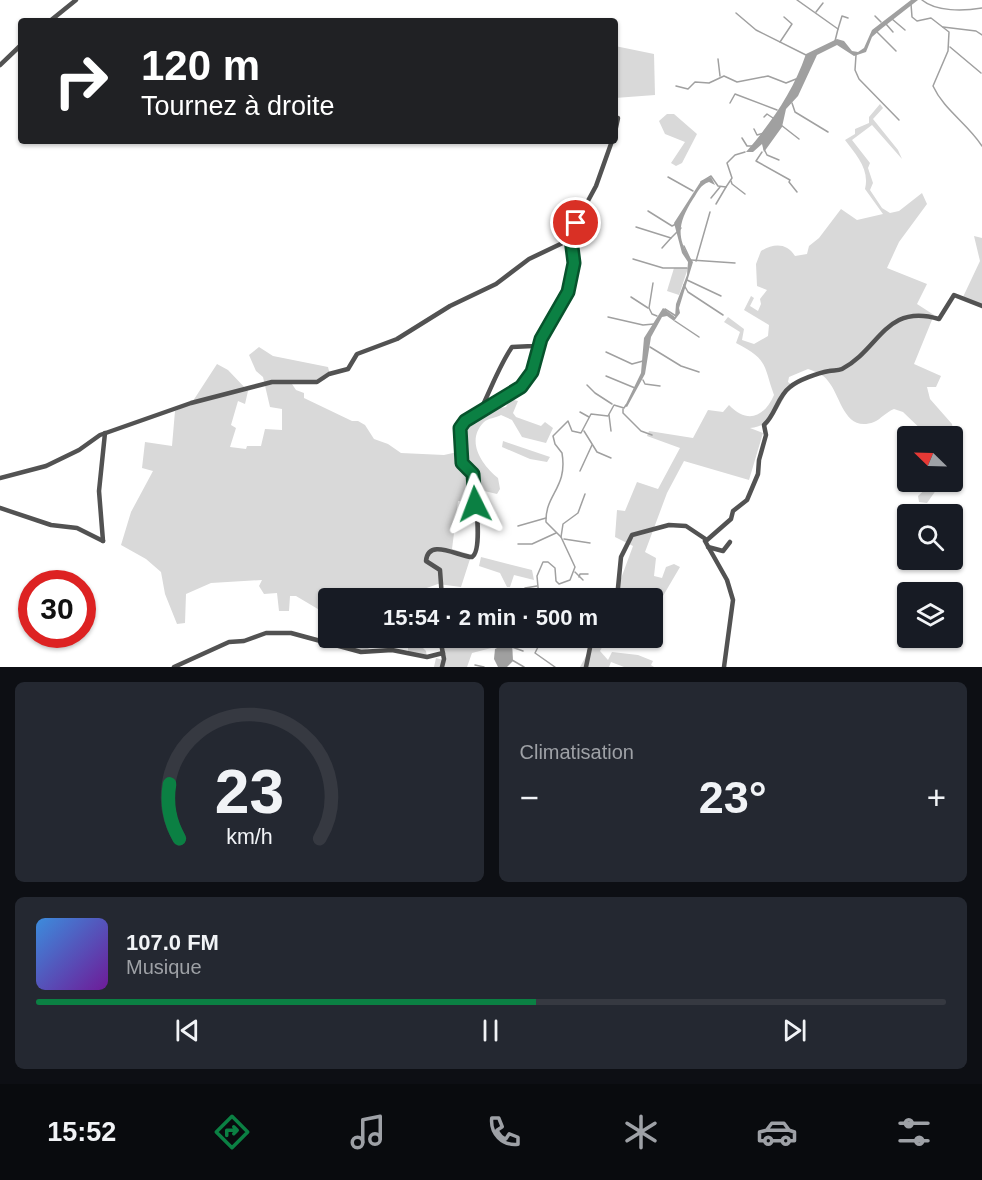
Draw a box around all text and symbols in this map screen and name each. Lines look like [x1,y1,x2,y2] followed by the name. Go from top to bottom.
[42,42,120,120] icon: right
[141,42,260,89] text: 120 m
[141,91,335,121] text: Tournez à droite
[550,197,601,248] pin
[559,206,592,239] icon: arrive
[897,426,963,492] north arrow
[897,426,963,648] map controls
[443,472,507,536] position arrow
[897,504,963,570] button: search
[18,570,96,648] speed limit sign: 30
[897,582,963,648] button: layers
[383,605,598,630] text: 15:54 · 2 min · 500 m
[520,741,634,763] text: Climatisation
[215,757,284,826] text: 23
[699,772,767,823] text: 23°
[520,779,539,816] text: −
[927,779,946,816] text: +
[226,825,272,849] text: km/h
[126,930,219,955] text: 107.0 FM
[126,956,202,978] text: Musique
[171,1014,204,1047] icon: previous
[474,1014,507,1047] icon: pause
[778,1014,811,1047] icon: next
[211,1111,253,1153] icon: directions
[347,1111,389,1153] icon: music
[483,1111,525,1153] icon: phone
[620,1111,662,1153] icon: climate
[756,1111,798,1153] icon: car
[893,1111,935,1153] icon: filters
[47,1117,116,1147] text: 15:52

